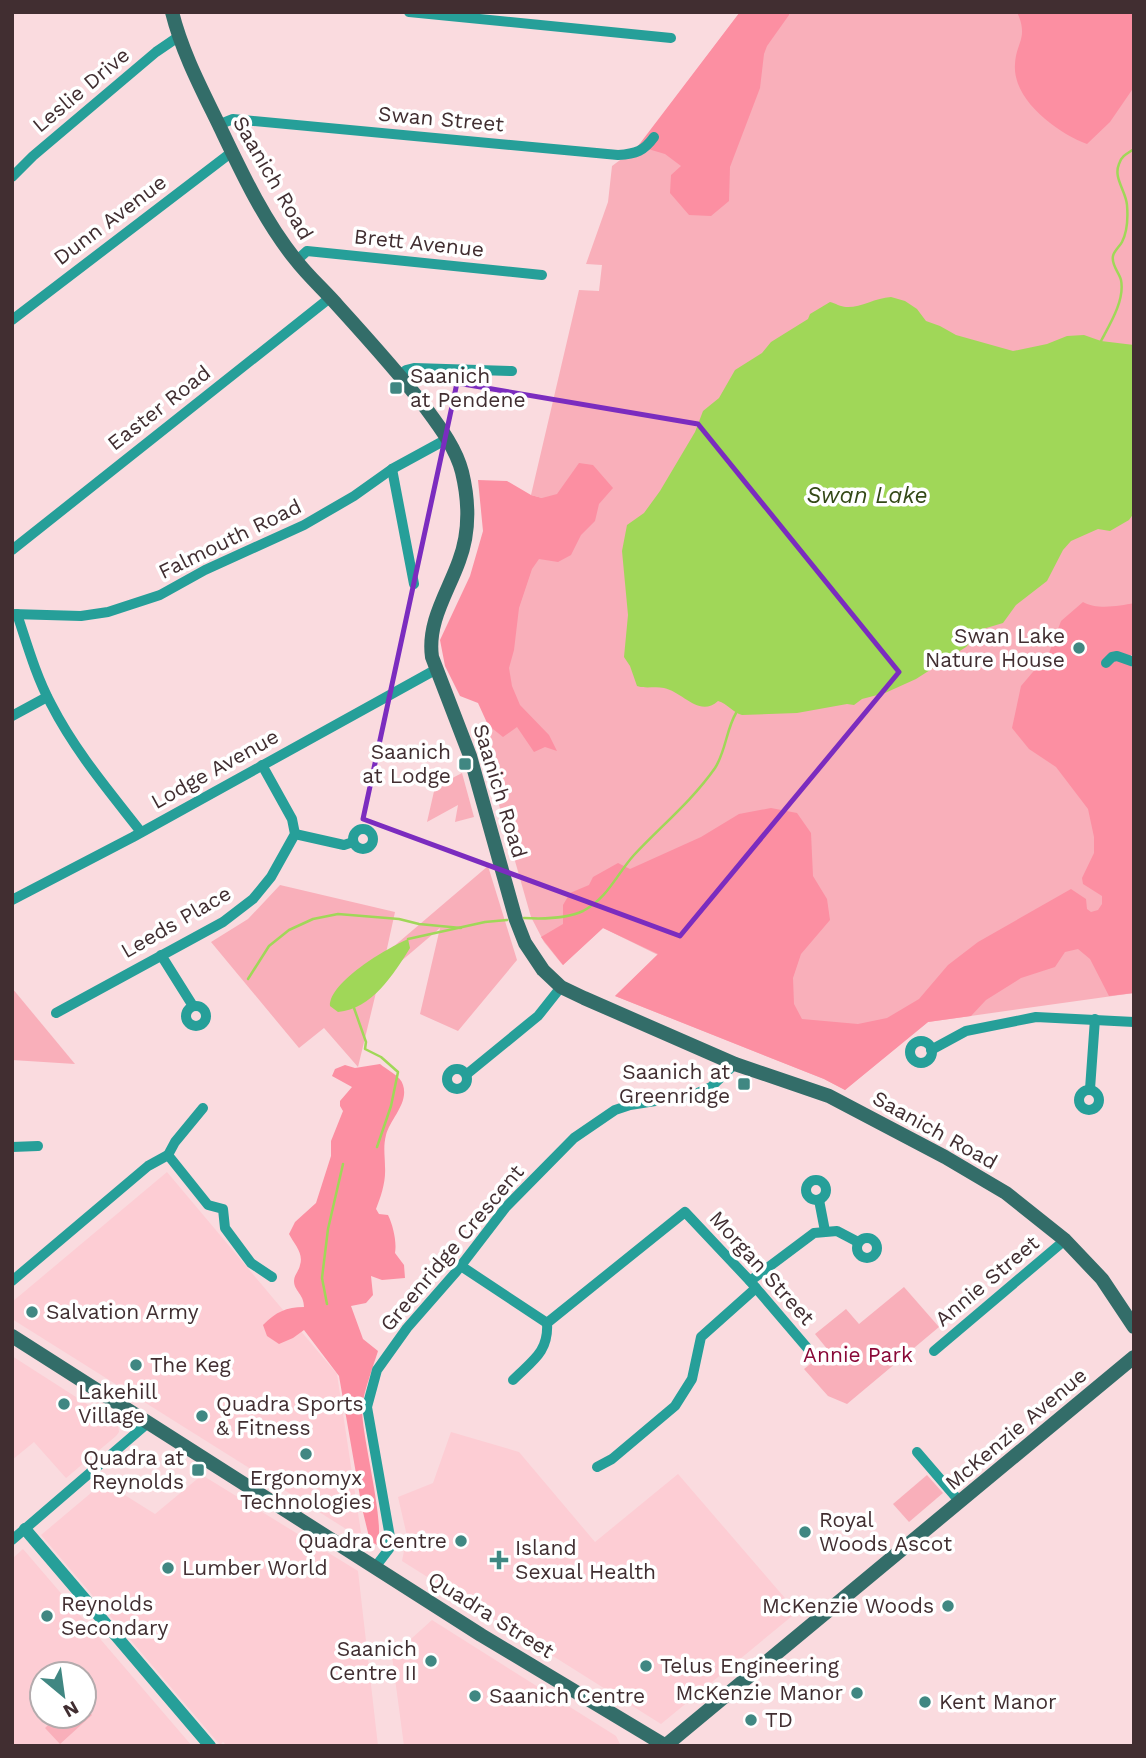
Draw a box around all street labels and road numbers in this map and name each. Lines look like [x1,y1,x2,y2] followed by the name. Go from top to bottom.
[27,42,134,137] street label: Leslie Drive
[377,101,505,136] street label: Swan Street
[228,111,319,244] street label: Saanich Road
[48,169,171,270] street label: Dunn Avenue
[353,223,485,262] street label: Brett Avenue
[102,360,215,456] street label: Easter Road
[154,493,305,584] street label: Falmouth Road
[468,721,533,861] street label: Saanich Road
[147,723,283,814] street label: Lodge Avenue
[116,880,235,963] street label: Leeds Place
[868,1085,1002,1174] street label: Saanich Road
[375,1159,529,1336] street label: Greenridge Crescent
[705,1205,820,1330] street label: Morgan Street
[930,1230,1044,1331] street label: Annie Street
[940,1362,1092,1495] street label: McKenzie Avenue
[424,1566,559,1663] street label: Quadra Street

